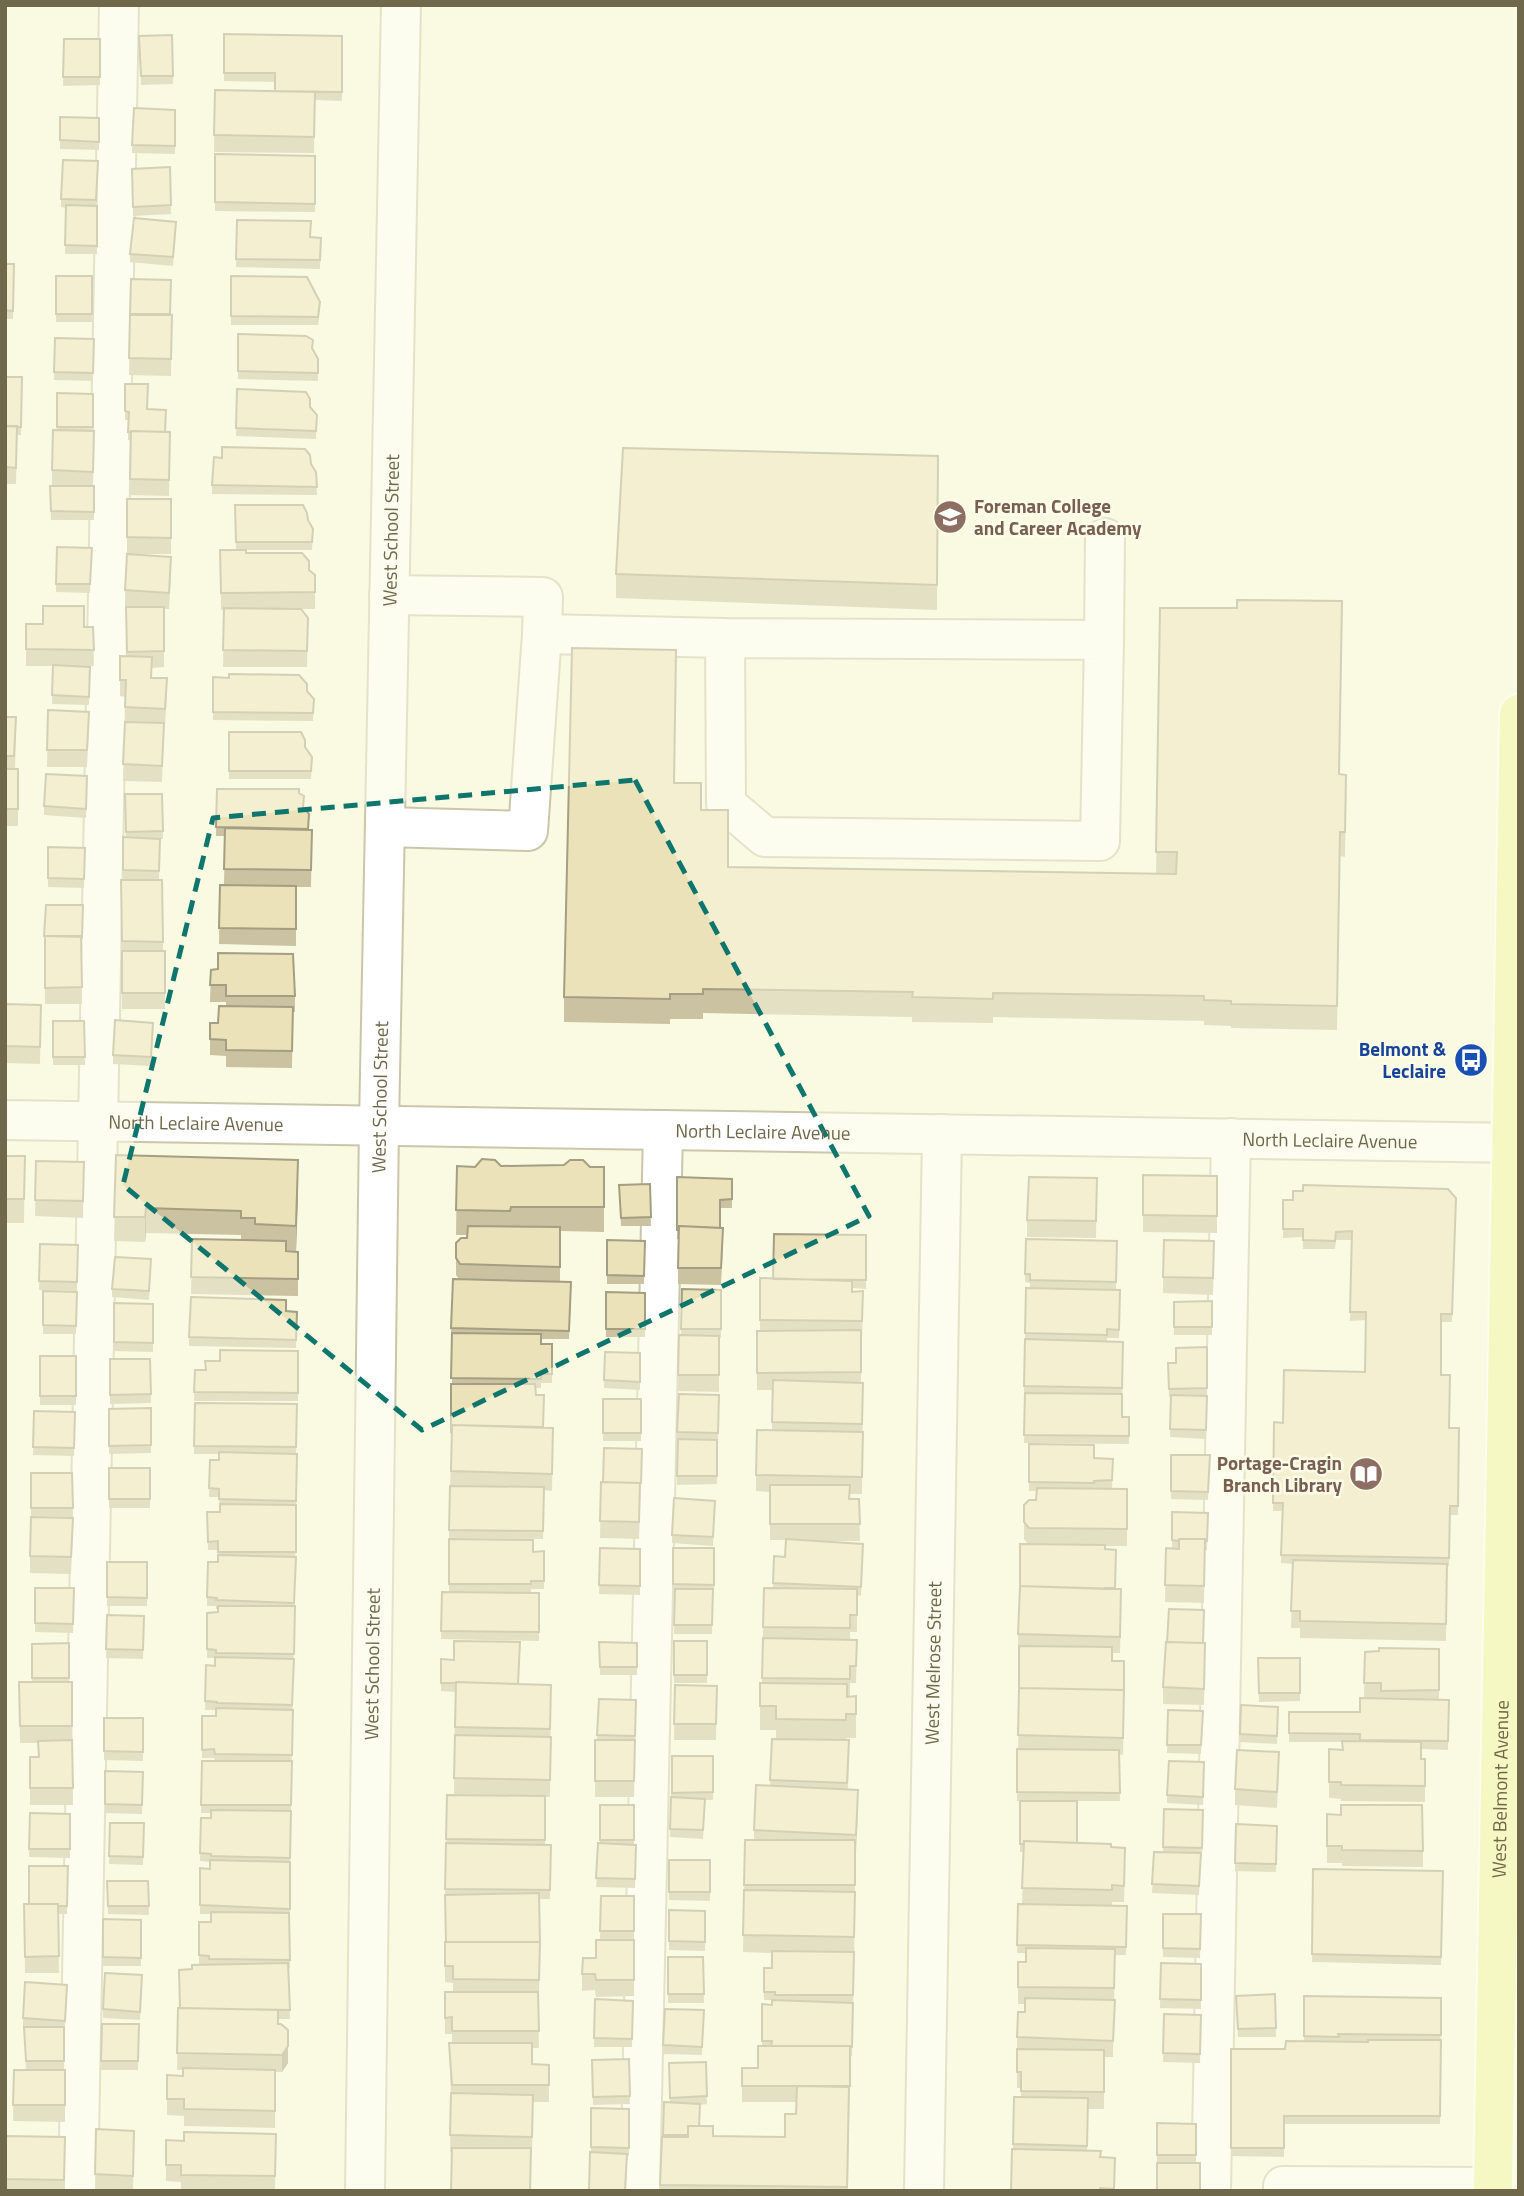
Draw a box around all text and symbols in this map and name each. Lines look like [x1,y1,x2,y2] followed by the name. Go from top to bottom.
[374,453,406,607] street label: West School Street
[974,491,1142,542] place label: Foreman College and Career Academy
[931,498,969,536] school or university icon: Foreman College and Career Academy
[363,1020,395,1173] street label: West School Street
[1359,1034,1447,1085] place label: Belmont & Leclaire
[1452,1041,1490,1079] bus stop icon: Belmont & Leclaire
[108,1107,284,1138] street label: North Leclaire Avenue
[675,1115,851,1147] street label: North Leclaire Avenue
[1242,1124,1418,1155] street label: North Leclaire Avenue
[1217,1448,1342,1499] place label: Portage-Cragin Branch Library
[1347,1455,1385,1493] library icon: Portage-Cragin Branch Library
[917,1581,948,1745] street label: West Melrose Street
[356,1587,387,1740] street label: West School Street
[1484,1700,1516,1878] street label: West Belmont Avenue

